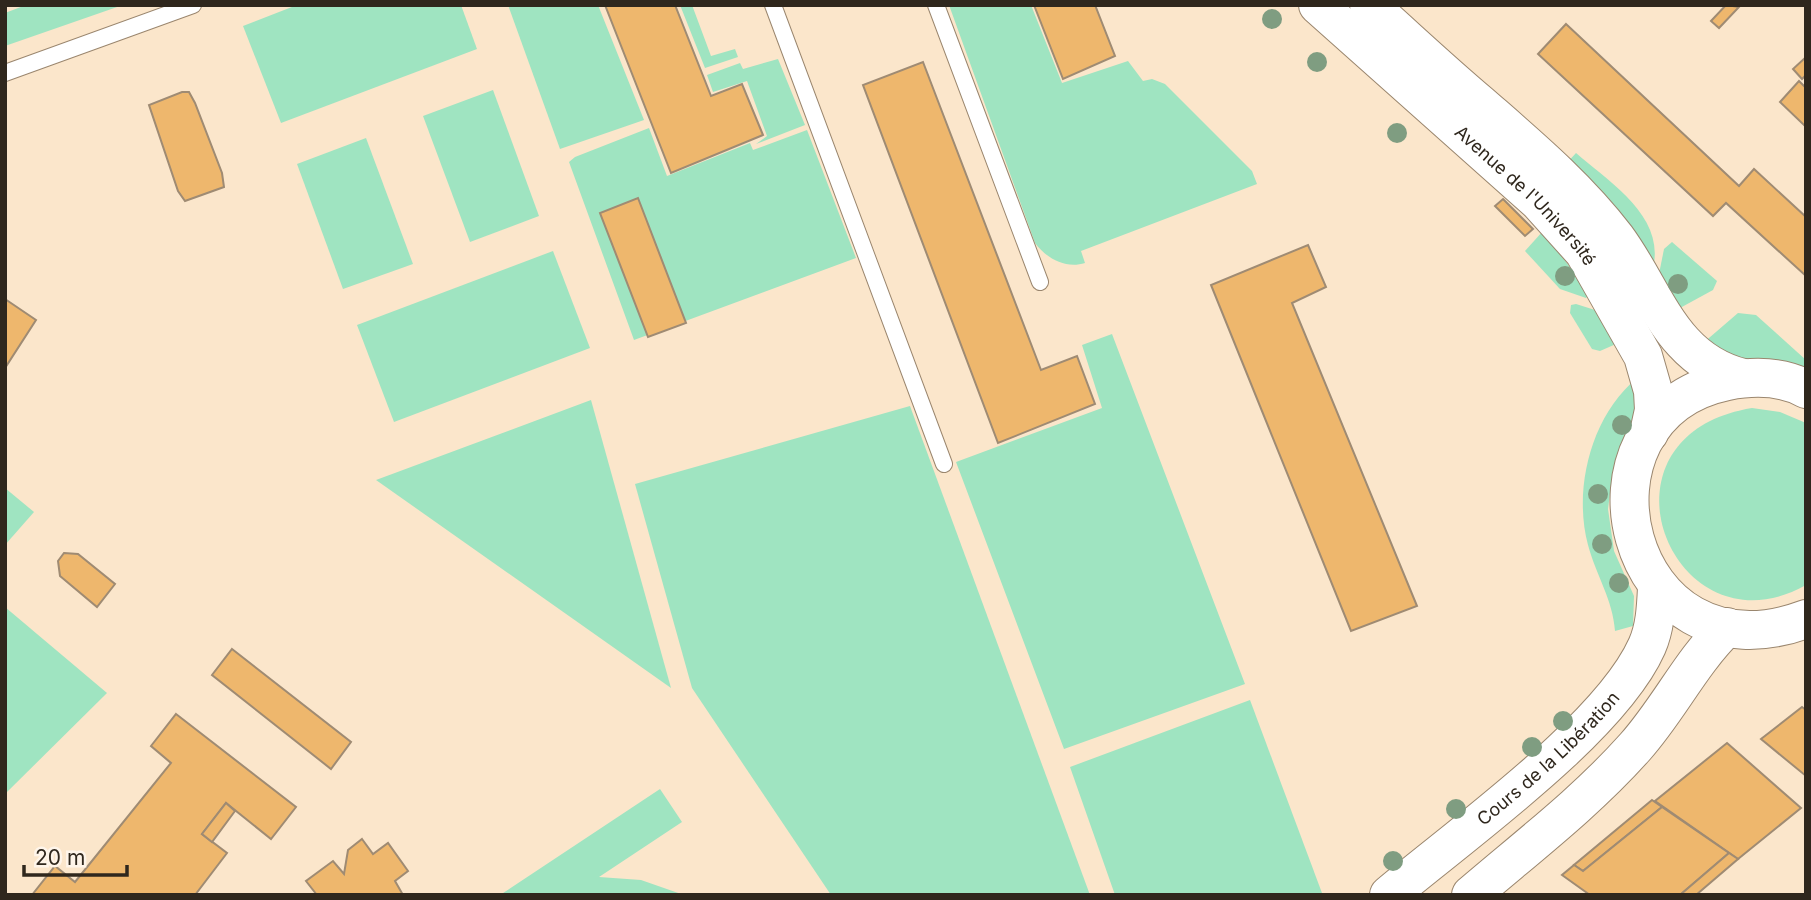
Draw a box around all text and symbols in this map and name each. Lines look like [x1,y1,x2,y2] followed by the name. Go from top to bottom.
[1451,121,1600,269] street label: Avenue de l'Université
[1473,687,1624,830] street label: Cours de la Libération
[24,834,128,878] scale bar
[35,845,85,870] text: 20 m

